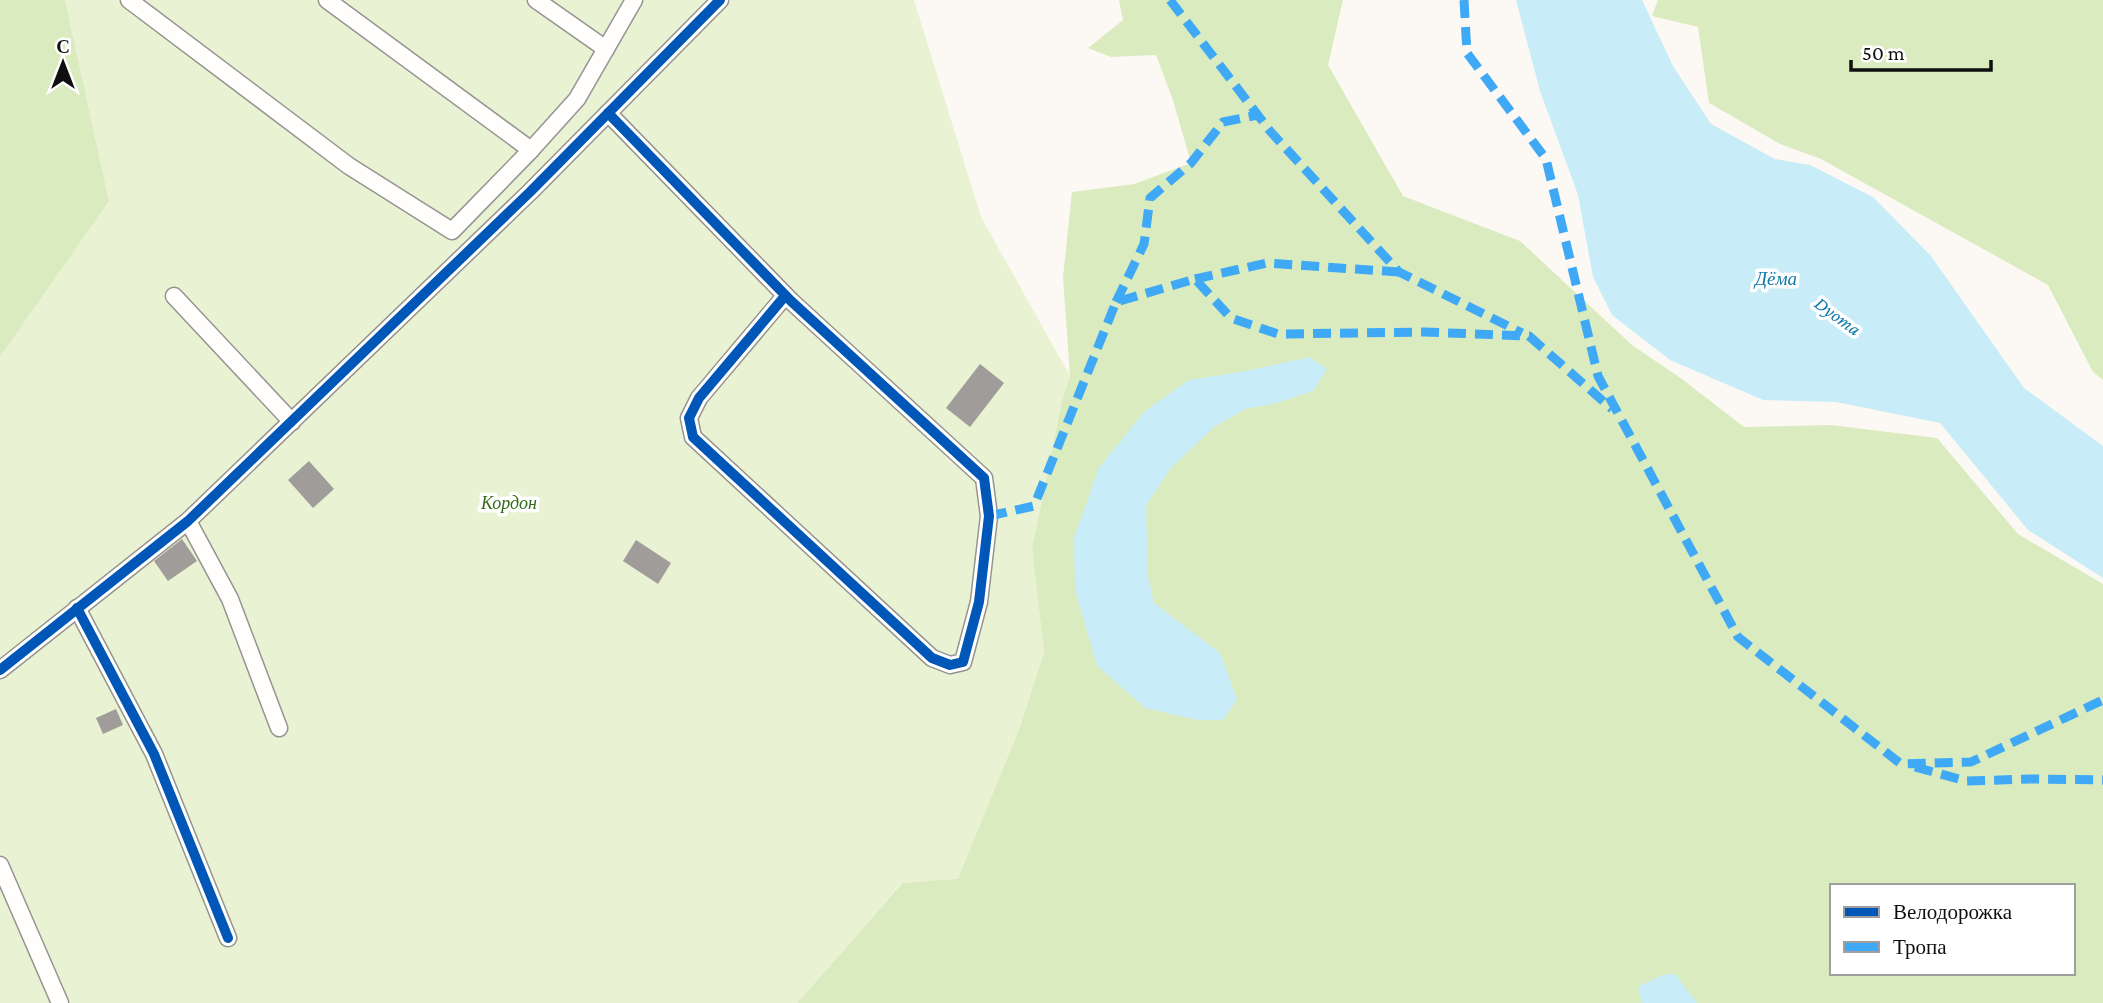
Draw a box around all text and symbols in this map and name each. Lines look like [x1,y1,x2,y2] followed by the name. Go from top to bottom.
[28,28,98,98] north arrow
[1851,28,1991,72] scale bar
[56,36,70,57] text: С
[1862,41,1905,65] text: 50 m
[1753,268,1797,289] water label: Дёма
[1811,292,1865,340] water label: Dyoma
[480,493,537,513] park label: Кордон
[1830,884,2075,975] legend
[1893,900,2013,924] text: Велодорожка
[1893,935,1947,959] text: Тропа

